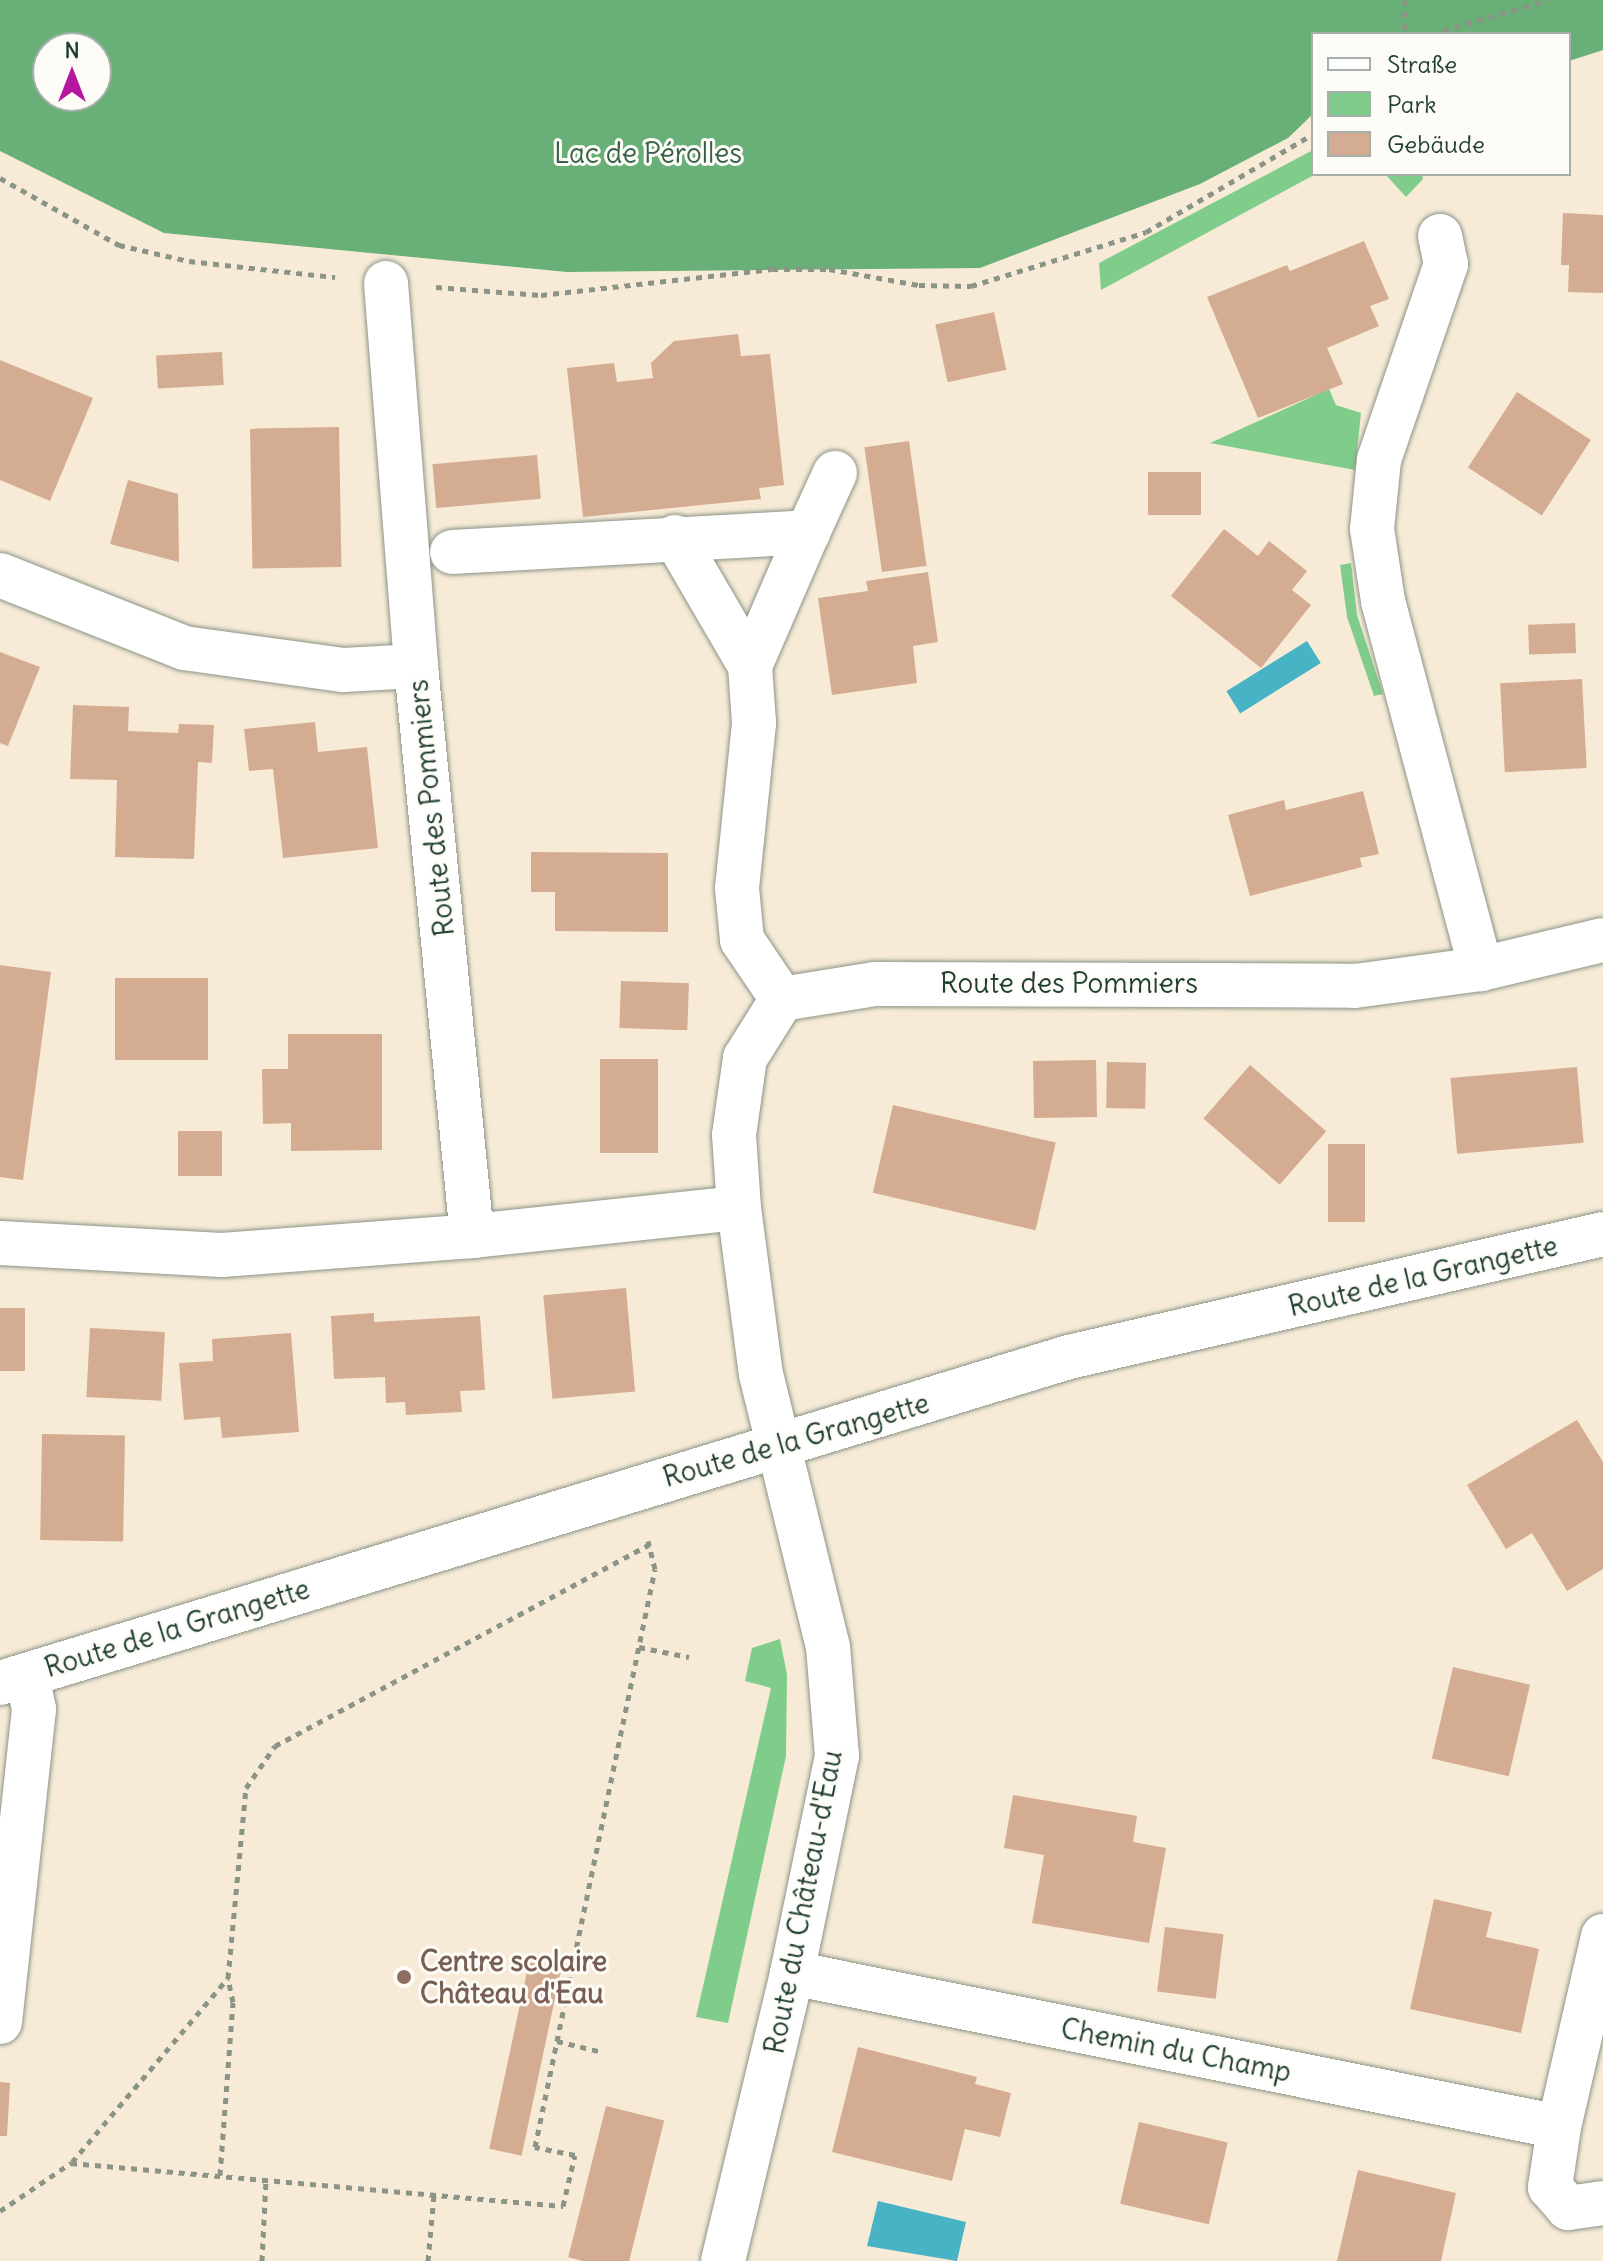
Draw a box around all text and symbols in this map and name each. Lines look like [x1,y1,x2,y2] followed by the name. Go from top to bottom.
[32,32,112,112] north arrow
[1311,32,1571,176] legend
[64,36,80,64] text: N
[1387,49,1457,79] text: Straße
[1387,89,1437,119] text: Park
[1387,129,1485,159] text: Gebäude
[554,136,742,170] park label: Lac de Pérolles
[401,678,461,938] street label: Route des Pommiers
[940,966,1198,1000] street label: Route des Pommiers
[1285,1229,1561,1323] street label: Route de la Grangette
[659,1386,933,1494] street label: Route de la Grangette
[40,1572,314,1684] street label: Route de la Grangette
[757,1747,849,2057] street label: Route du Château-d'Eau
[420,1944,607,2010] place label: Centre scolaire Château d'Eau
[395,1968,413,1986] marker: Centre scolaire Château d'Eau
[1058,2011,1294,2089] street label: Chemin du Champ

